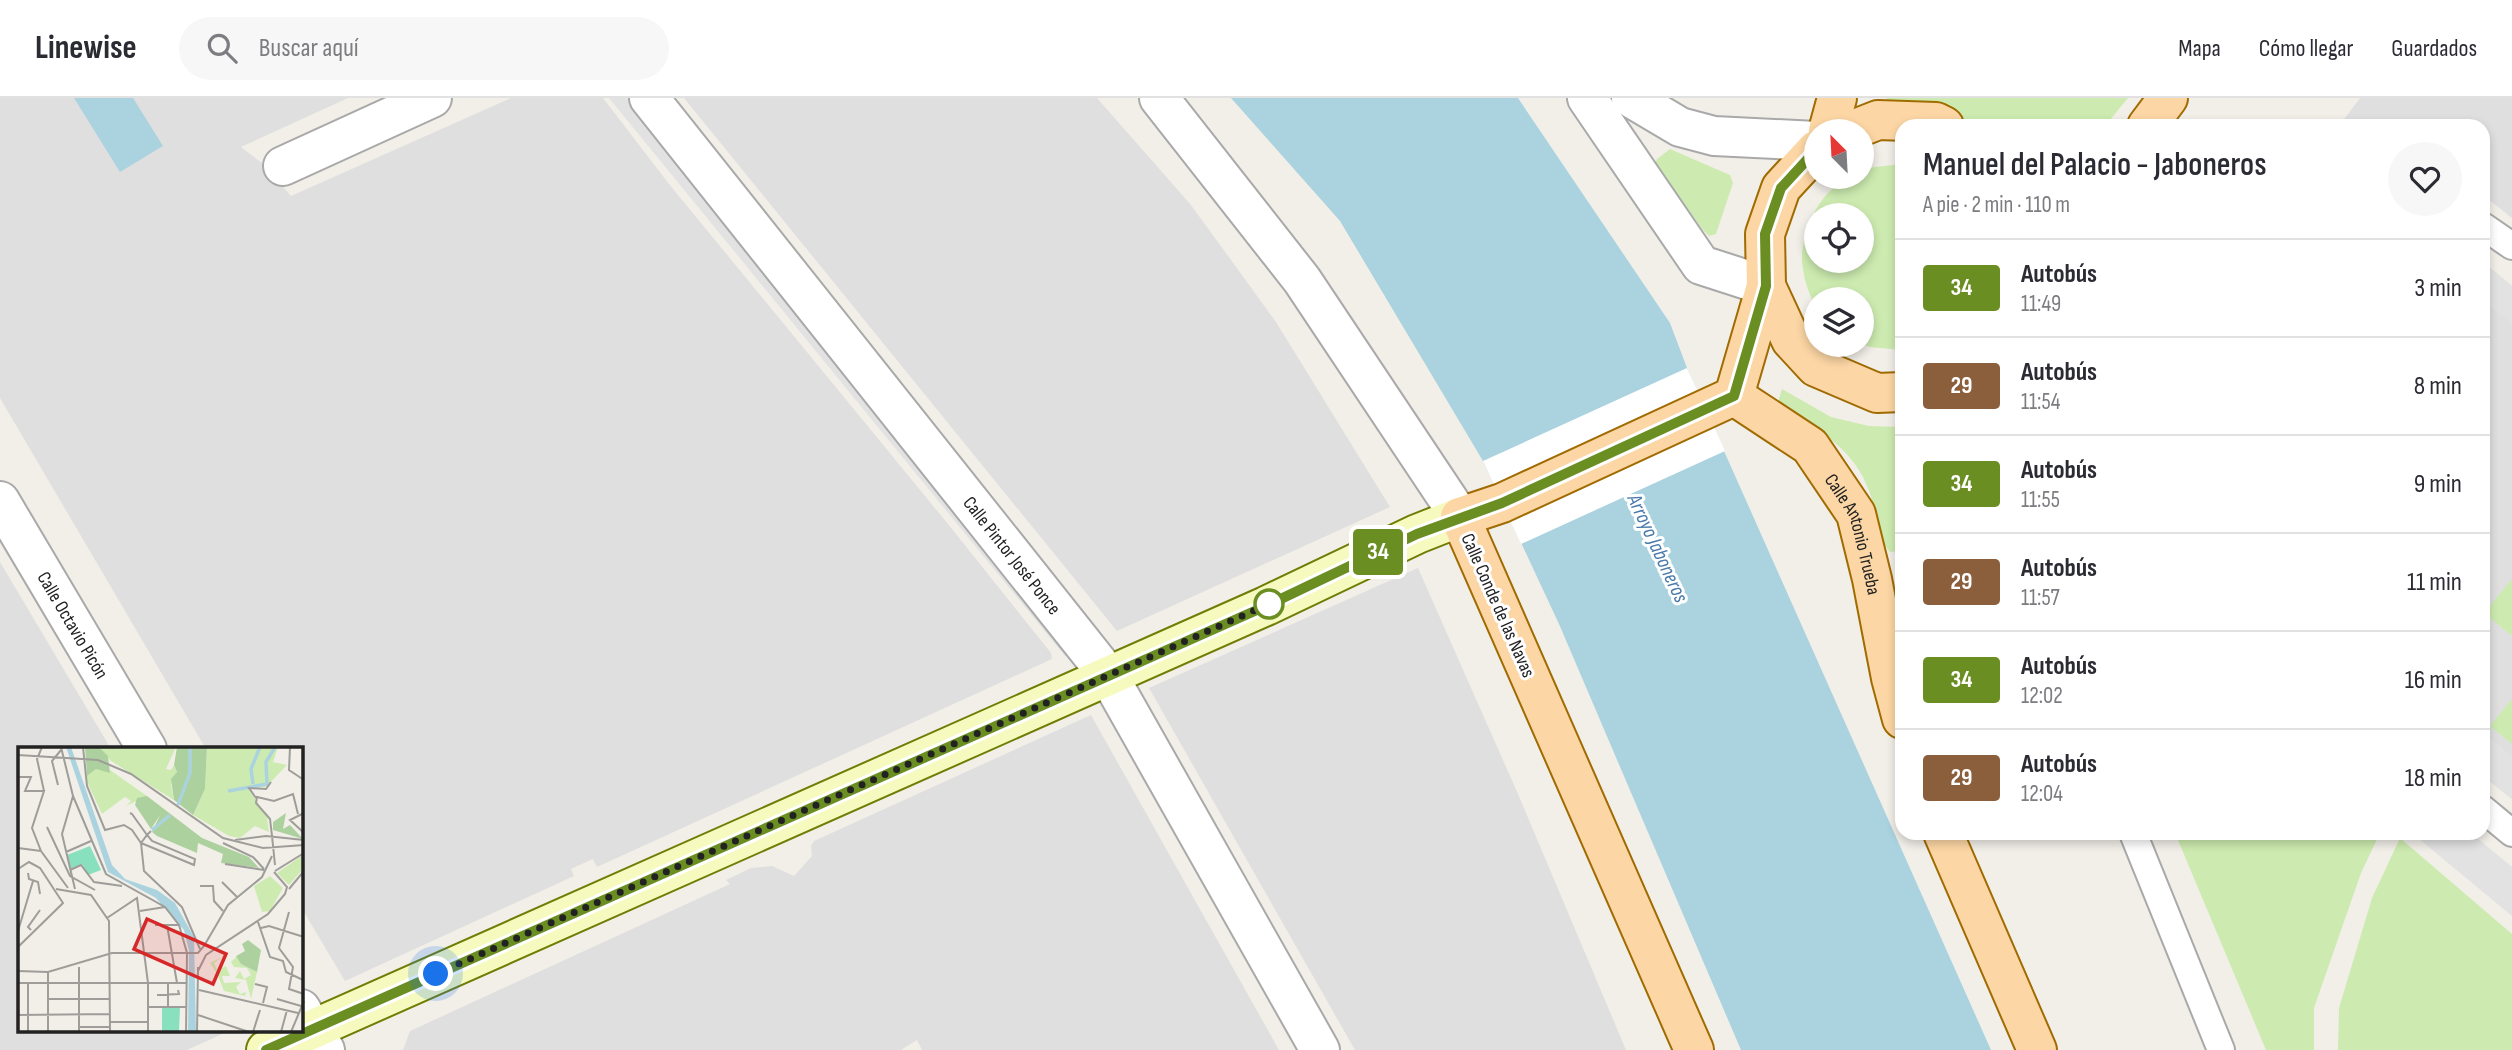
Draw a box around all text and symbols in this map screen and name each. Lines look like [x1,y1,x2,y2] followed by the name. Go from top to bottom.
[179,17,669,80] search box
[35,28,137,68] text: Linewise
[203,29,241,67] icon: search
[259,33,359,64] text: Buscar aquí
[2178,34,2221,63] text: Mapa
[2259,34,2353,63] text: Cómo llegar
[2391,34,2477,63] text: Guardados
[1804,119,1874,189] north arrow
[1804,119,1874,357] map controls
[2388,142,2462,216] button: heart
[1923,145,2267,185] text: Manuel del Palacio - Jaboneros
[1923,191,2070,219] text: A pie · 2 min · 110 m
[1804,203,1874,273] button: locate
[2021,259,2097,290] text: Autobús
[1951,273,1972,302] text: 34
[2414,273,2462,304] text: 3 min
[1804,287,1874,357] button: layers
[2021,290,2061,318] text: 11:49
[2021,357,2097,388] text: Autobús
[1951,371,1972,400] text: 29
[2414,371,2462,402] text: 8 min
[2021,388,2060,416] text: 11:54
[2021,455,2097,486] text: Autobús
[1951,469,1972,498] text: 34
[2414,469,2462,500] text: 9 min
[1819,470,1885,597] street label: Calle Antonio Trueba
[2021,486,2060,514] text: 11:55
[1621,489,1694,607] water label: Arroyo Jaboneros
[957,492,1065,620] street label: Calle Pintor José Ponce
[1346,529,1410,575] line badge: 34
[1456,530,1540,681] street label: Calle Conde de las Navas
[1367,537,1389,566] text: 34
[2021,553,2097,584] text: Autobús
[1951,567,1972,596] text: 29
[2407,567,2462,598] text: 11 min
[31,568,113,683] street label: Calle Octavio Picón
[2021,584,2060,612] text: 11:57
[1254,589,1284,619] unlabelled marker
[2021,651,2097,682] text: Autobús
[1951,665,1972,694] text: 34
[2405,665,2462,696] text: 16 min
[2021,682,2063,710] text: 12:02
[18,747,303,1032] inset map
[2021,749,2097,780] text: Autobús
[1951,763,1972,792] text: 29
[2405,763,2462,794] text: 18 min
[2021,780,2063,808] text: 12:04
[418,956,453,991] your location

